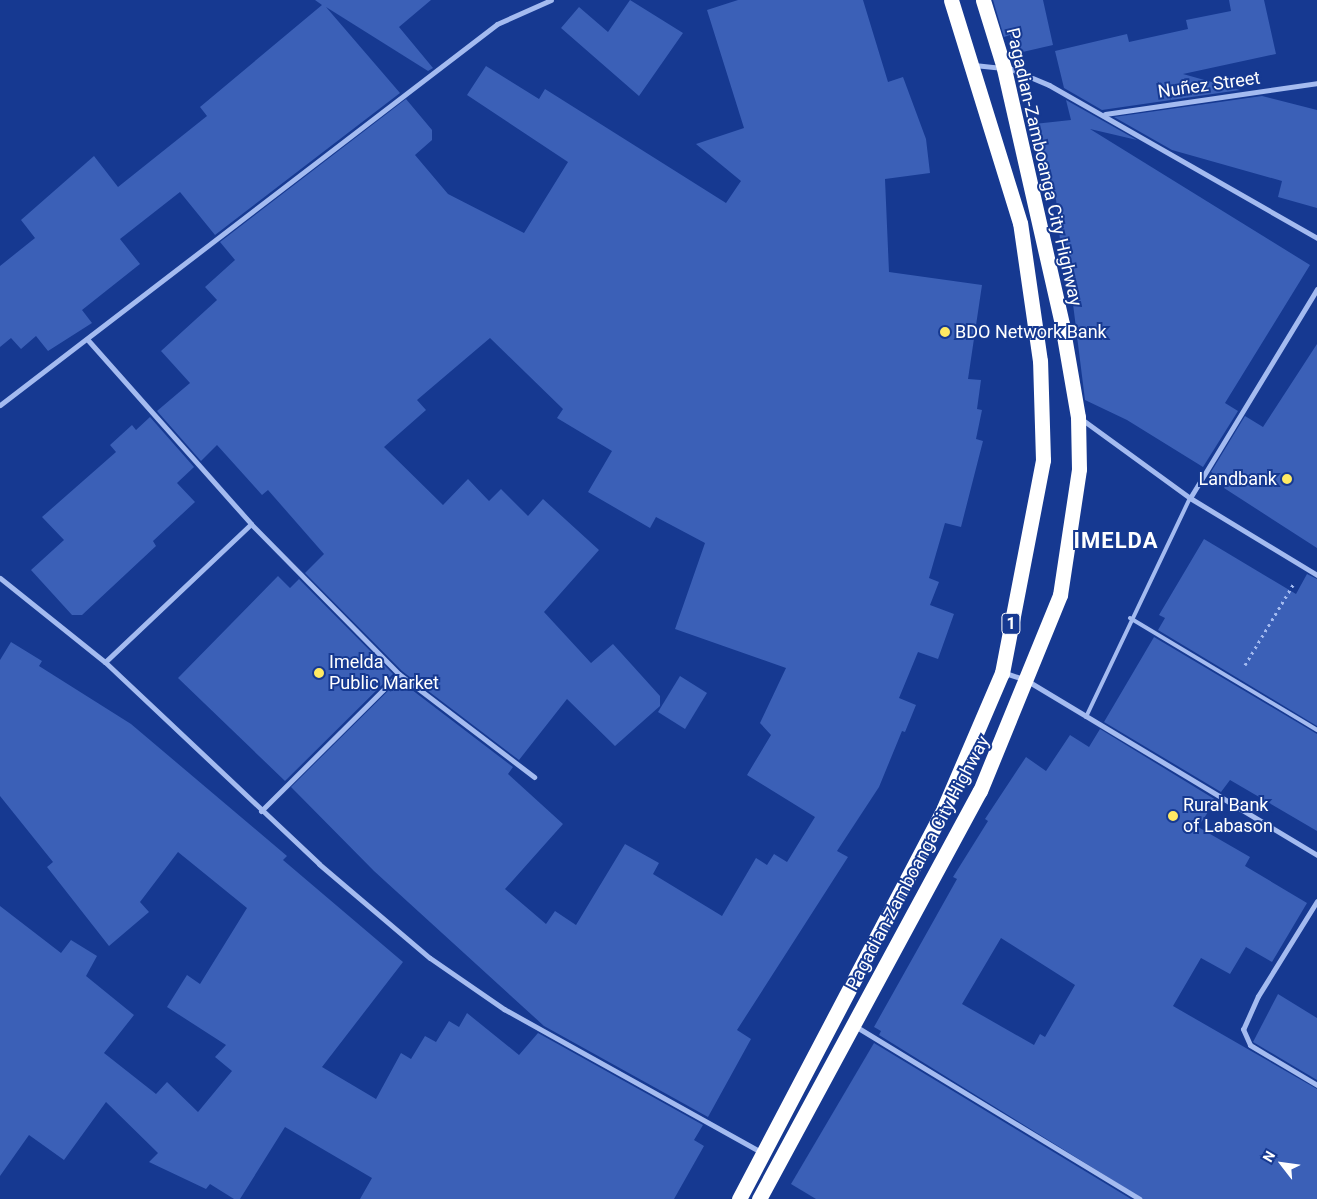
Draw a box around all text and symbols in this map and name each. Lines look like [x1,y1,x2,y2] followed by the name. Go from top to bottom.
[1001,26,1087,308] street label: Pagadian-Zamboanga City Highway
[1156,67,1262,103] street label: Nuñez Street
[955,321,1107,343] place label: BDO Network Bank
[939,326,951,338] marker: BDO Network Bank
[1198,468,1277,490] place label: Landbank
[1281,473,1293,485] marker: Landbank
[1073,528,1159,554] district label: IMELDA
[1001,610,1021,638] road number: 1
[329,652,439,694] place label: Imelda Public Market
[313,667,325,679] marker: Imelda Public Market
[842,732,994,994] street label: Pagadian-Zamboanga City Highway
[1183,795,1273,838] place label: Rural Bank of Labason
[1167,810,1179,822] marker: Rural Bank of Labason
[1257,1139,1307,1189] north arrow
[1260,1148,1278,1165] text: N

